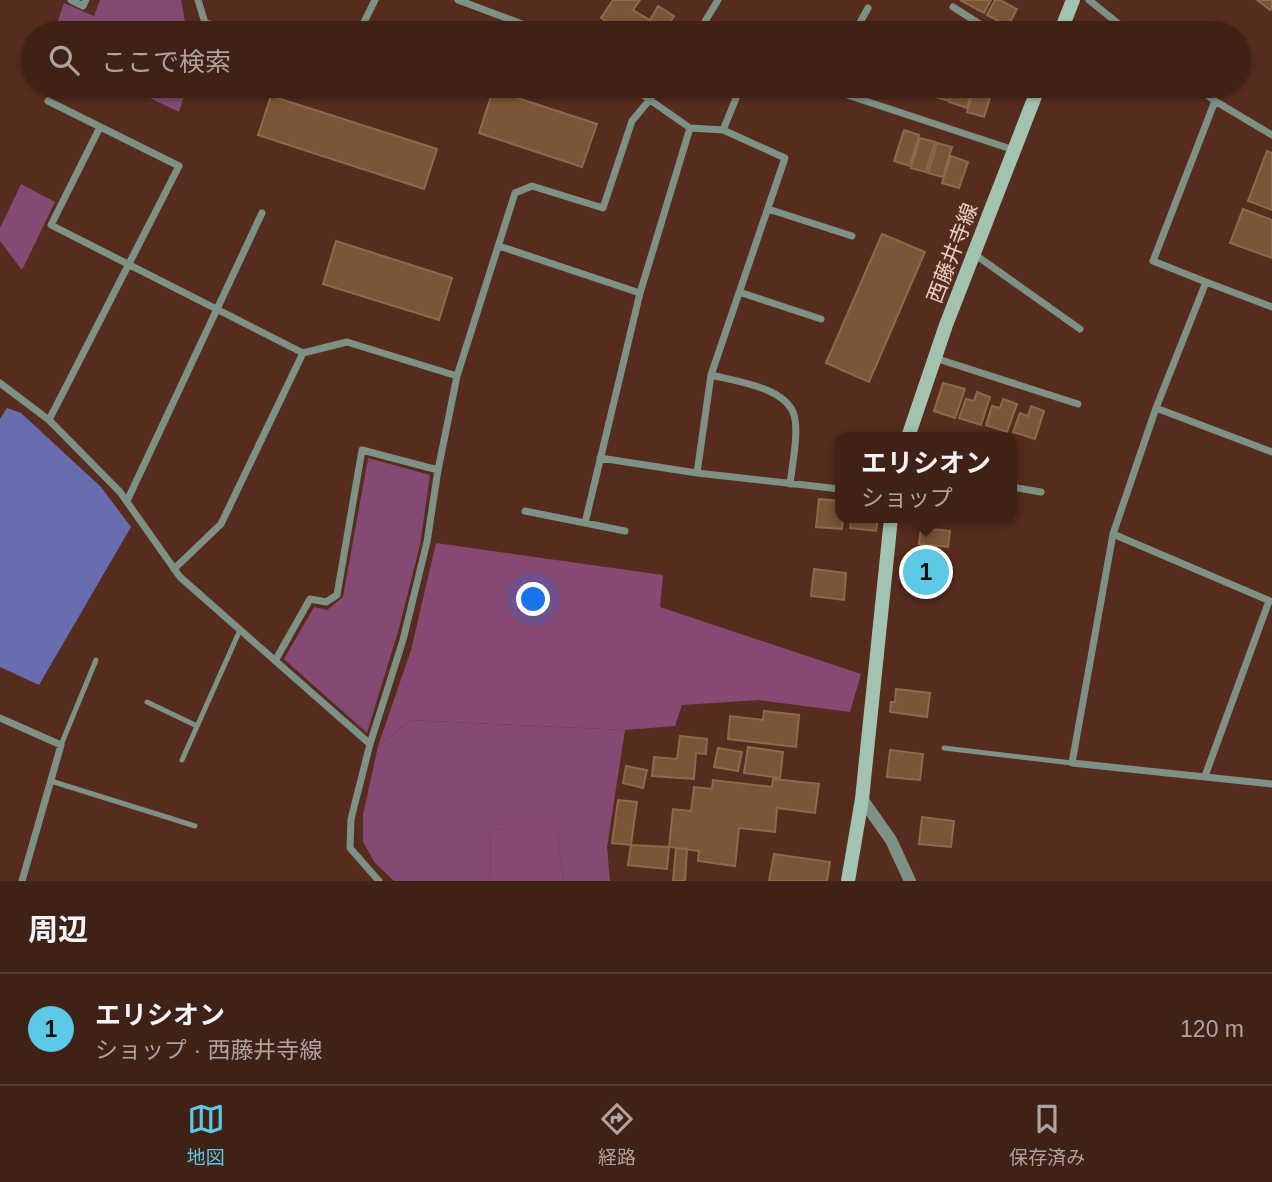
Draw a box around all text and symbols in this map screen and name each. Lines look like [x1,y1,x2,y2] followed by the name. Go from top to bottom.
[21,21,1251,98] search box
[45,41,83,79] icon: search
[101,47,231,77] text: ここで検索
[922,200,982,306] street label: 西藤井寺線
[835,432,1017,523] popup
[861,448,991,478] text: エリシオン
[861,485,953,511] text: ショップ
[903,546,949,598] pin: 1
[516,582,550,616] your location
[28,913,88,946] text: 周辺
[95,1000,225,1030] text: エリシオン
[45,1016,57,1042] text: 1
[1180,1016,1244,1042] text: 120 m
[95,1037,322,1063] text: ショップ · 西藤井寺線
[187,1100,225,1169] tab: 地図
[598,1100,636,1169] tab: 経路
[1009,1100,1085,1169] tab: 保存済み

